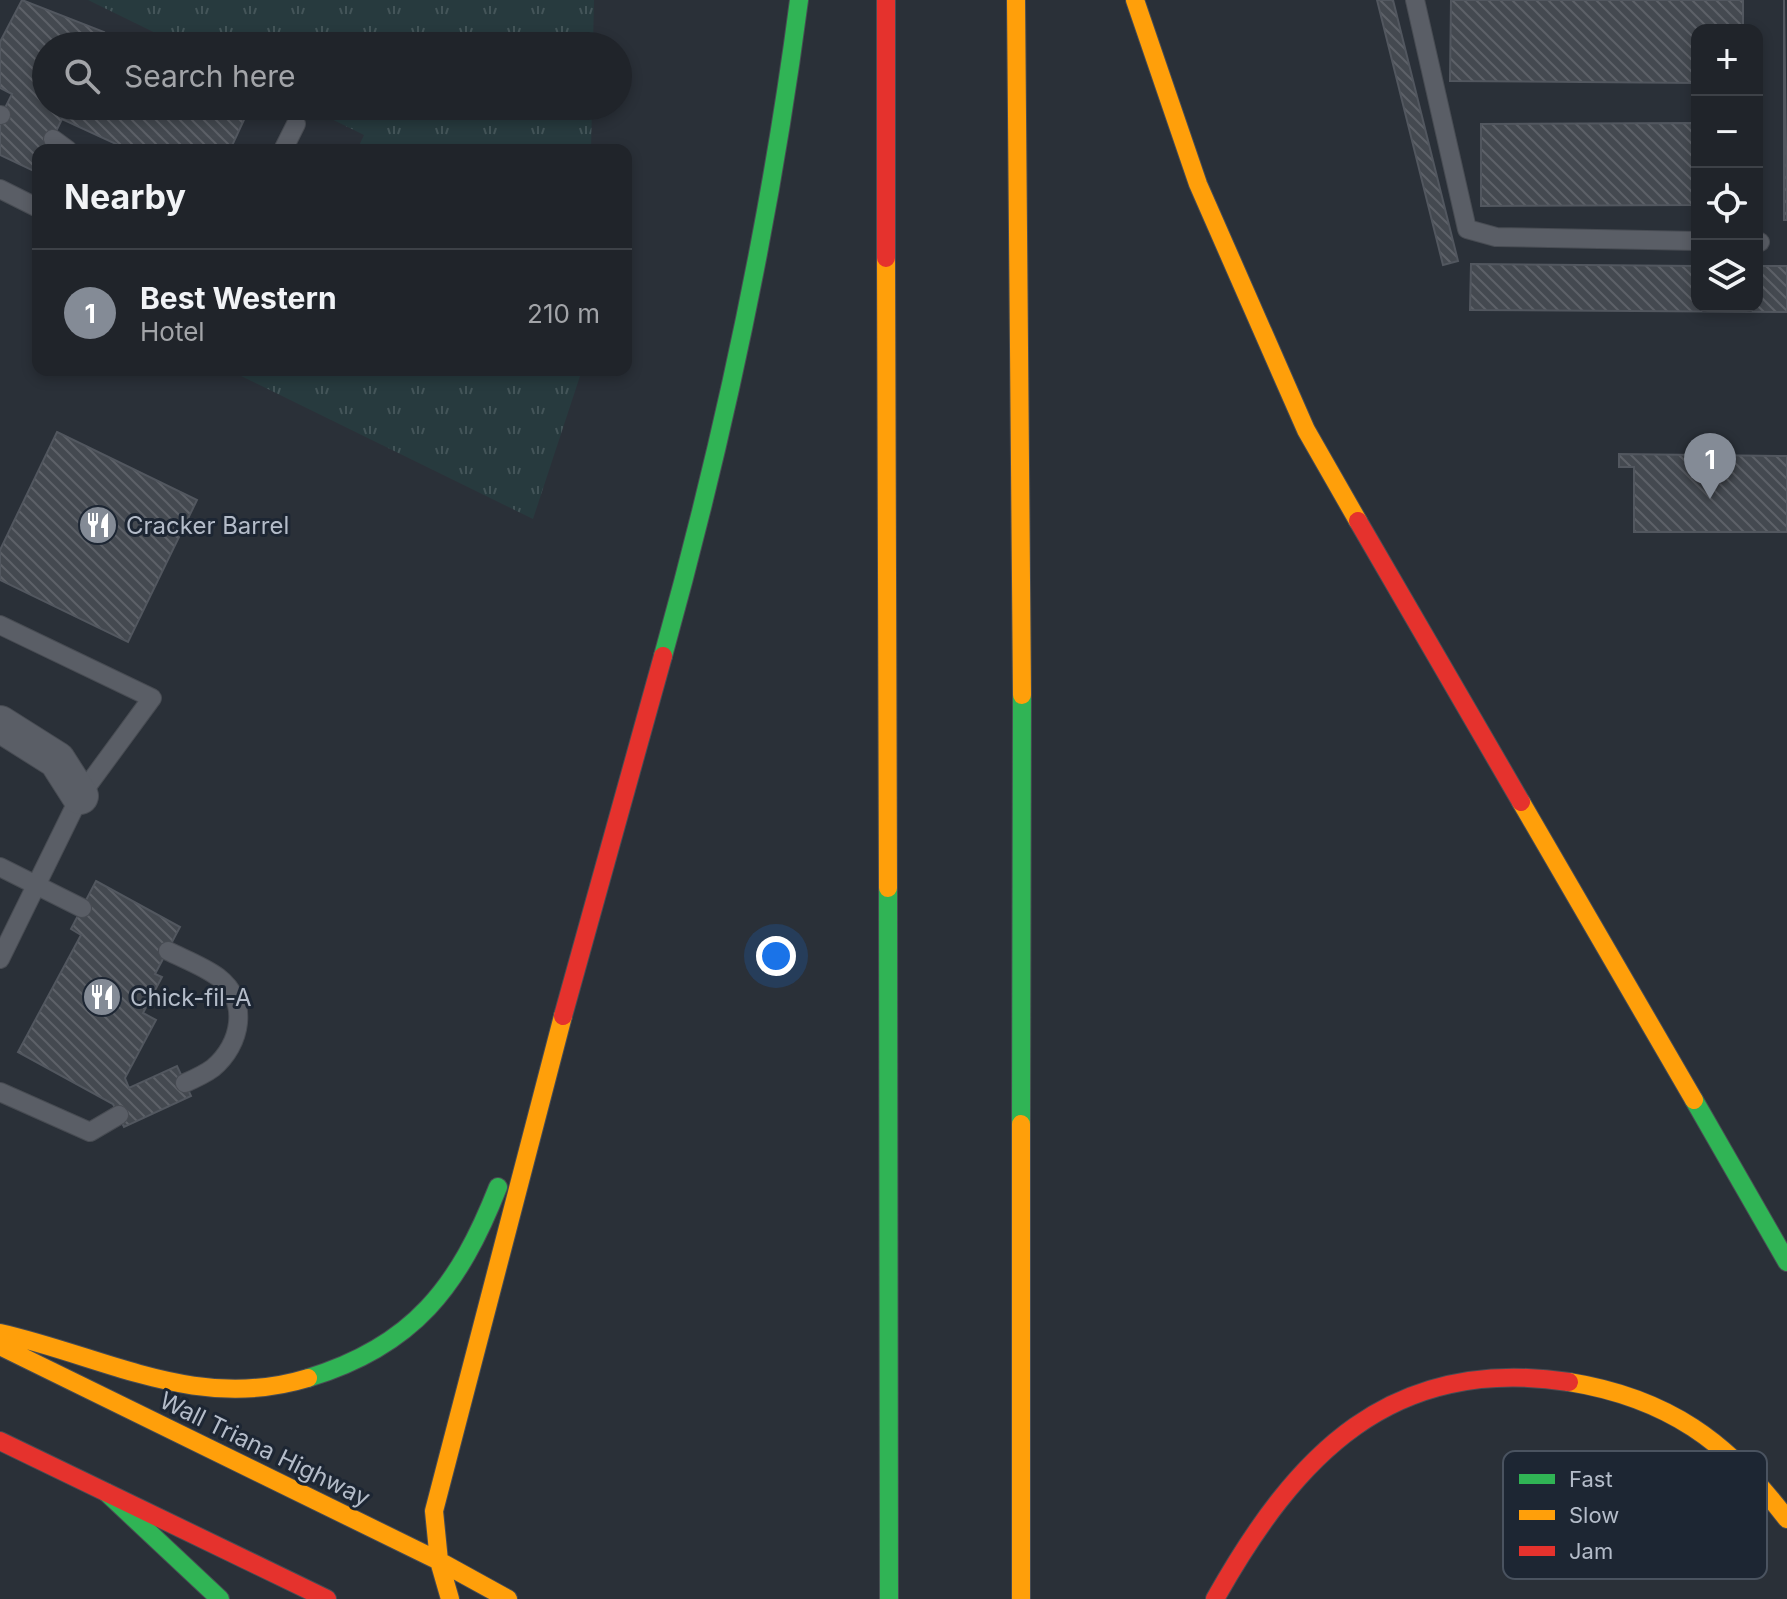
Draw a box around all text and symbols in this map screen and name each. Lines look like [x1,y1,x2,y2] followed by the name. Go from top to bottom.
[1691,24,1763,312] map controls
[1691,24,1763,96] button: +
[32,32,632,120] search box
[60,54,104,98] icon: search
[124,58,296,94] text: Search here
[1691,96,1763,168] button: −
[1691,168,1763,240] button: locate
[64,176,186,217] text: Nearby
[1691,240,1763,312] button: layers
[140,280,337,316] text: Best Western
[84,298,96,329] text: 1
[527,298,600,329] text: 210 m
[140,316,205,347] text: Hotel
[1684,433,1736,499] pin: 1
[77,504,119,546] restaurant icon: Cracker Barrel
[126,511,289,540] place label: Cracker Barrel
[756,936,796,976] your location
[81,976,123,1018] restaurant icon: Chick-fil-A
[130,983,252,1012] place label: Chick-fil-A
[155,1385,375,1513] street label: Wall Triana Highway
[1503,1451,1767,1579] legend
[1569,1466,1613,1492] text: Fast
[1569,1502,1619,1528] text: Slow
[1569,1538,1613,1564] text: Jam

